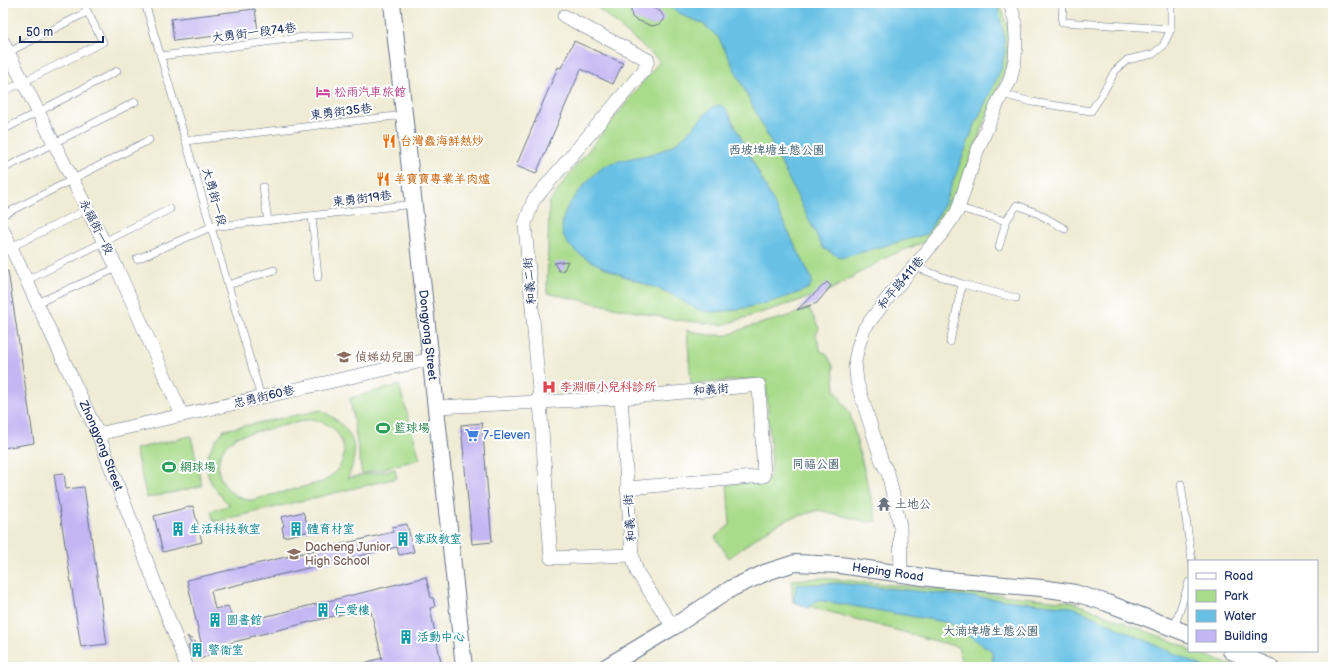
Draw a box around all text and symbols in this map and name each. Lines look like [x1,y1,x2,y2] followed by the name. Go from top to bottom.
[20,18,103,44] scale bar
[211,20,297,46] street label: 大勇街一段74巷
[26,25,53,40] text: 50 m
[315,84,331,100] hotel icon: 松雨汽車旅館
[334,85,406,100] place label: 松雨汽車旅館
[309,101,373,123] street label: 東勇街35巷
[381,133,397,149] restaurant icon: 台灣鱻海鮮熱炒
[400,134,484,149] place label: 台灣鱻海鮮熱炒
[729,143,825,158] park label: 西坡埤塘生態公園
[199,166,229,228] street label: 大勇街一段
[375,171,391,187] restaurant icon: 羊寶寶專業羊肉爐
[394,172,490,187] place label: 羊寶寶專業羊肉爐
[332,188,392,210] street label: 東勇街19巷
[76,197,116,257] street label: 永福街一段
[874,253,928,313] street label: 和平路411巷
[520,256,540,306] street label: 和義二街
[416,289,440,381] street label: Dongyong Street
[336,349,352,365] school or university icon: 偵娣幼兒園
[355,350,415,365] place label: 偵娣幼兒園
[541,379,557,395] hospital icon: 李淵順小兒科診所
[560,380,657,395] place label: 李淵順小兒科診所
[692,381,730,399] street label: 和義街
[232,383,296,411] street label: 忠勇街60巷
[76,397,127,493] street label: Zhongyong Street
[375,420,391,436] sports icon: 籃球場
[394,421,430,436] place label: 籃球場
[464,427,480,443] supermarket icon: 7-Eleven
[483,428,531,443] place label: 7-Eleven
[792,457,840,472] park label: 同福公園
[161,459,177,475] sports icon: 網球場
[180,460,216,475] place label: 網球場
[621,494,639,542] street label: 和義一街
[876,496,892,512] temple icon: 土地公
[895,497,931,512] place label: 土地公
[170,521,186,537] building icon: 生活科技教室
[288,521,304,537] building icon: 體育材室
[189,522,261,537] place label: 生活科技教室
[307,522,355,537] place label: 體育材室
[395,531,411,547] building icon: 家政教室
[414,532,462,547] place label: 家政教室
[305,540,391,569] place label: Dacheng Junior High School
[286,546,302,562] school or university icon: Dacheng Junior High School
[851,559,924,584] street label: Heping Road
[1188,560,1318,652] legend
[1224,569,1253,584] text: Road
[1224,589,1248,604] text: Park
[315,602,331,618] building icon: 仁愛樓
[334,603,370,618] place label: 仁愛樓
[1224,609,1256,624] text: Water
[207,612,223,628] building icon: 圖書館
[226,613,262,628] place label: 圖書館
[943,624,1039,639] park label: 大湳埤塘生態公園
[398,629,414,645] building icon: 活動中心
[1224,629,1268,644] text: Building
[417,630,465,645] place label: 活動中心
[189,642,205,658] building icon: 警衛室
[208,643,244,658] place label: 警衛室

